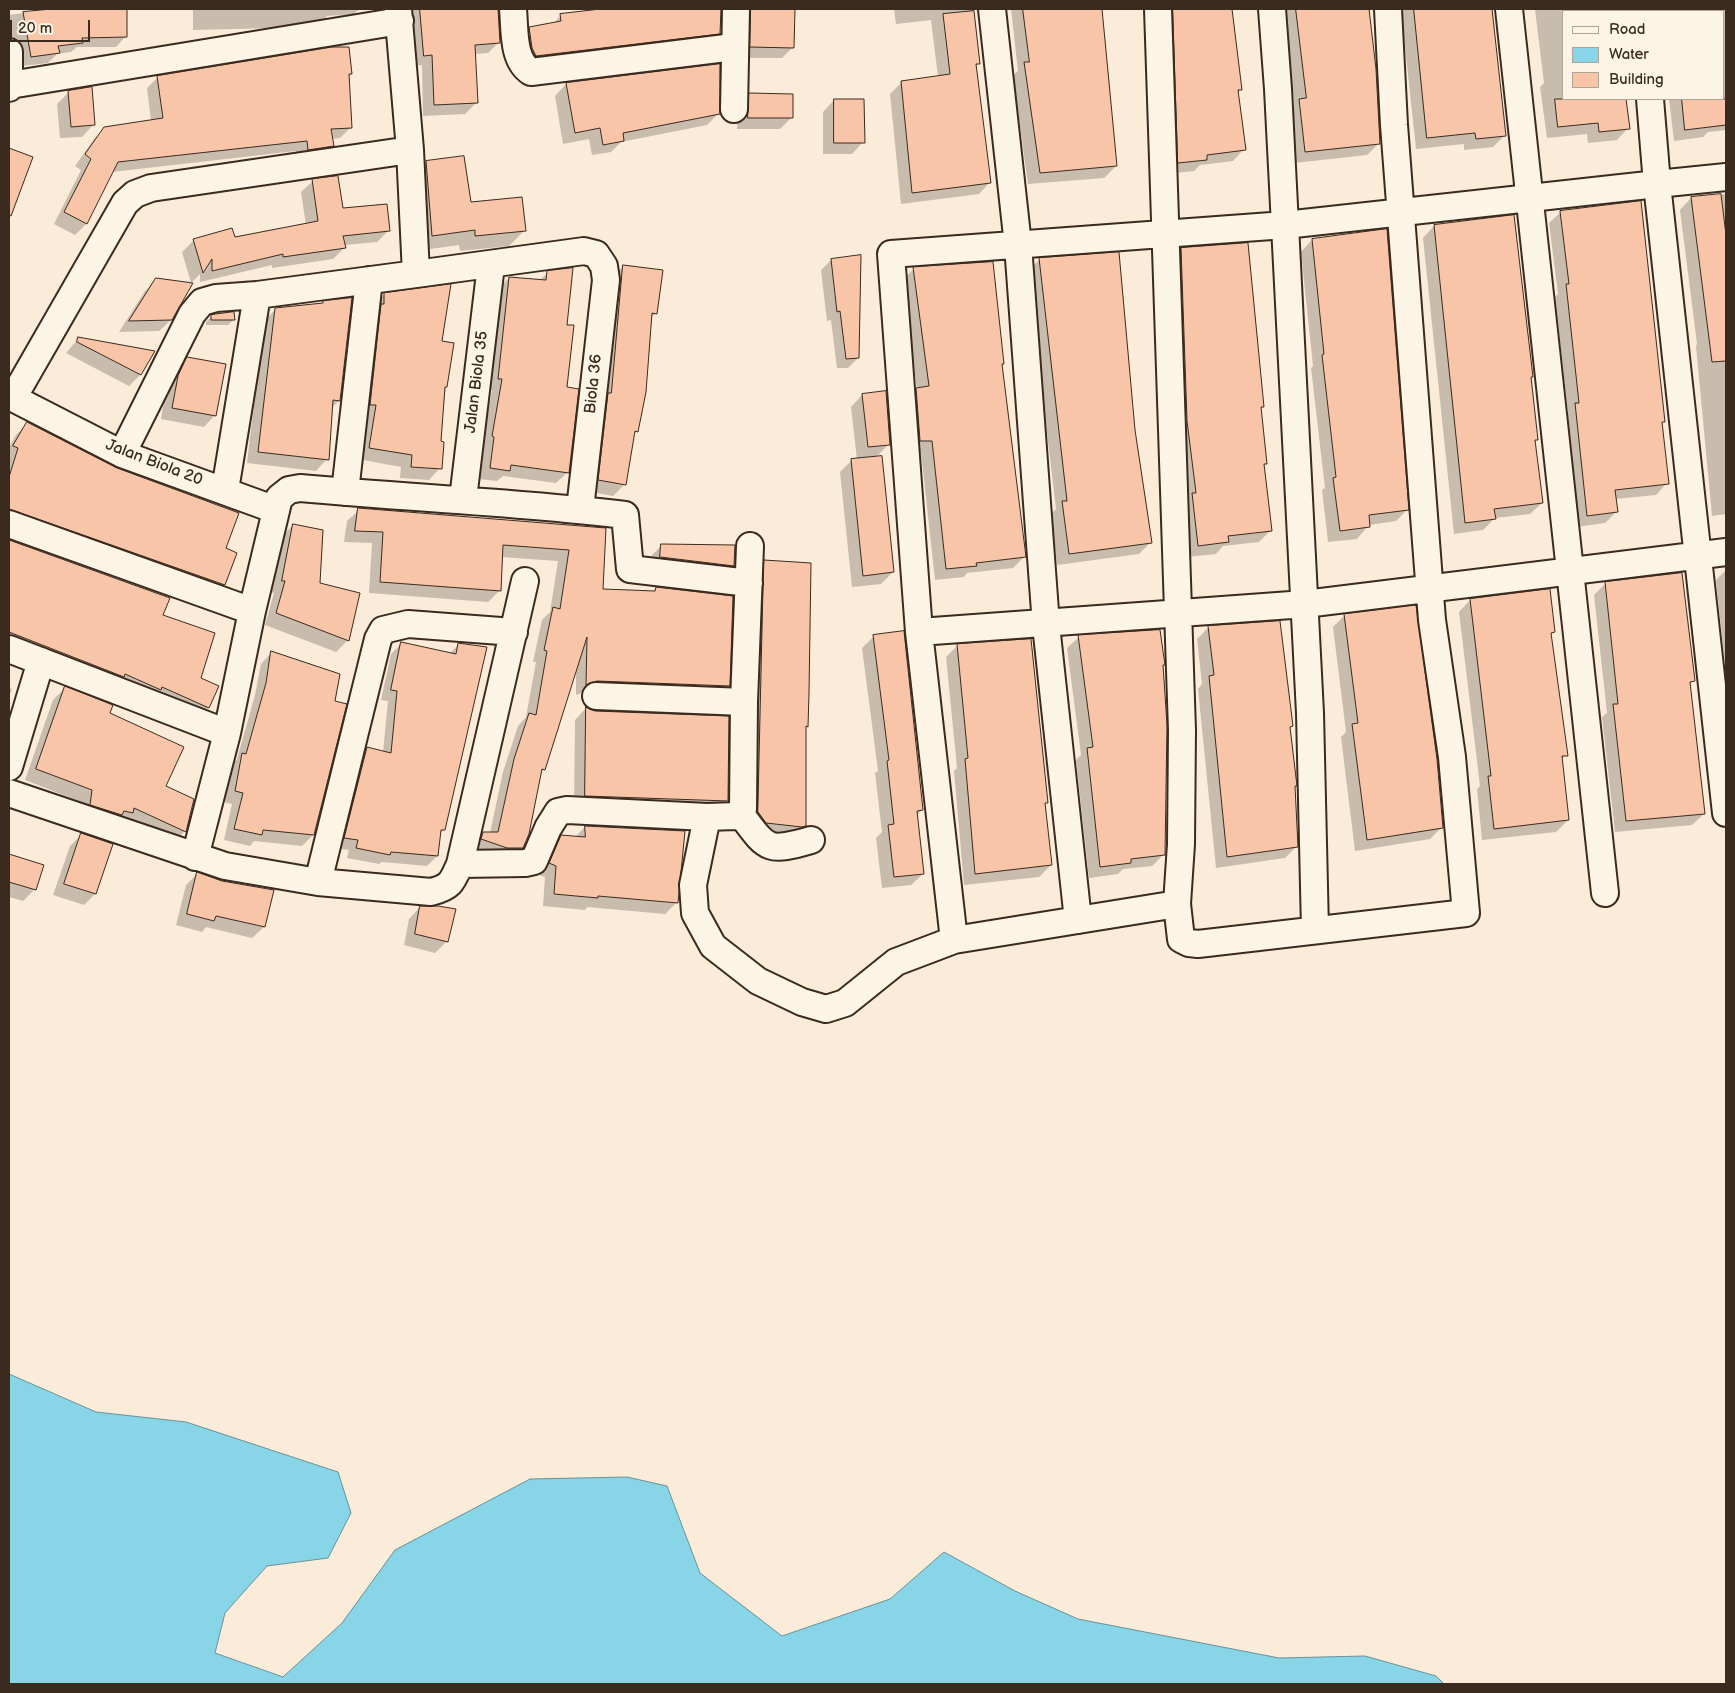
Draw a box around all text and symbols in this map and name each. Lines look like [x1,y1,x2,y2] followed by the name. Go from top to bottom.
[12,10,92,42] scale bar
[1562,10,1725,100] legend
[18,19,52,38] text: 20 m
[1609,20,1645,39] text: Road
[1609,45,1649,64] text: Water
[1609,70,1664,89] text: Building
[461,330,493,434] street label: Jalan Biola 35
[581,353,607,415] street label: Biola 36
[103,436,205,490] street label: Jalan Biola 20

